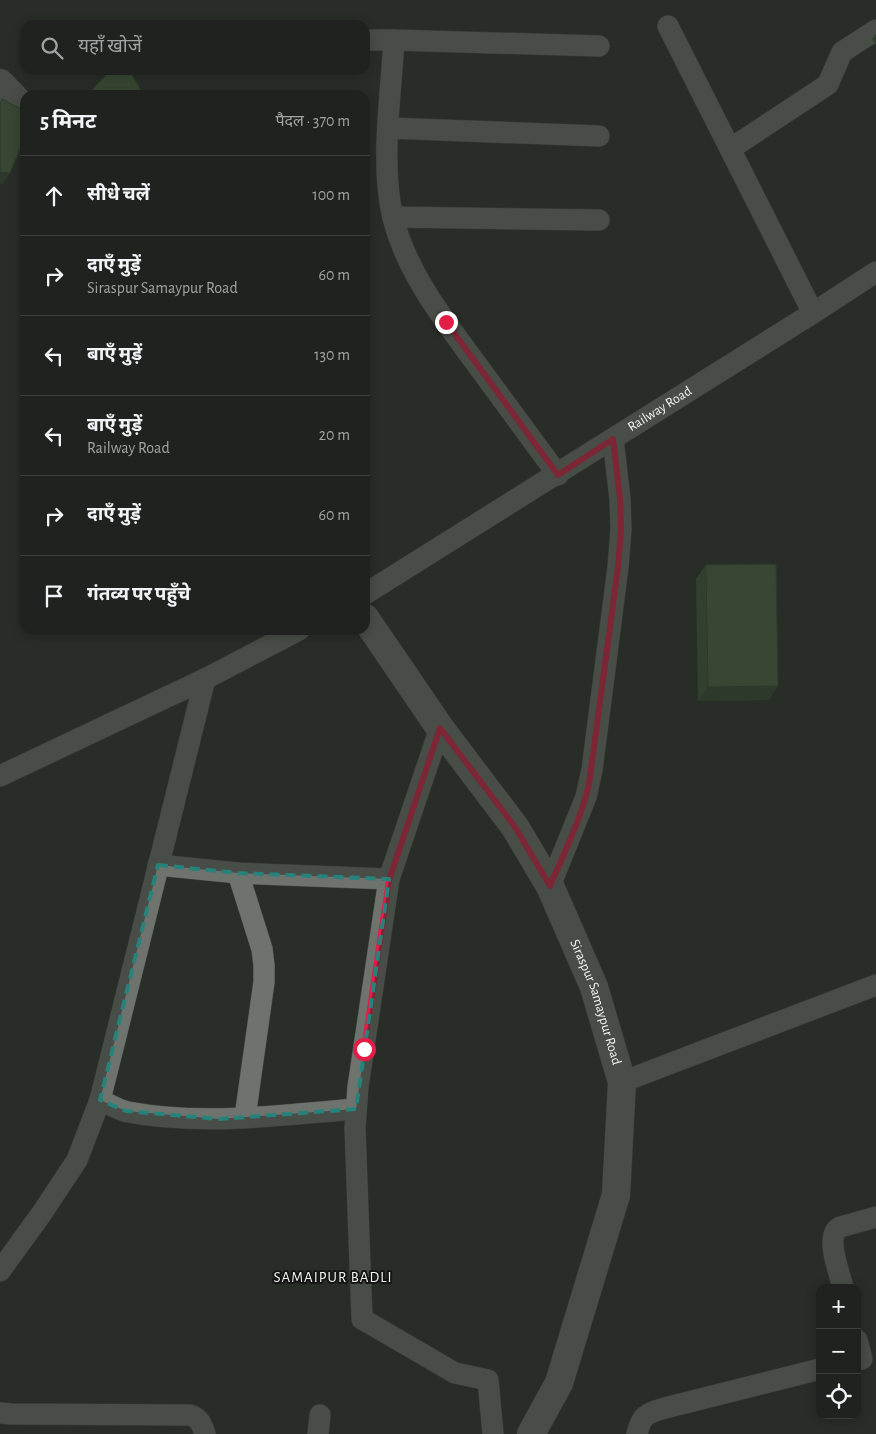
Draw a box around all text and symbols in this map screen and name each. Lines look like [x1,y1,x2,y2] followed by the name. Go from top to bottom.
[20,20,370,75] search box
[38,34,66,62] icon: search
[78,37,142,56] text: यहाँ खोजें
[40,111,96,132] text: 5 मिनट
[275,113,350,129] text: पैदल · 370 m
[40,182,68,210] icon: ahead
[87,185,150,204] text: सीधे चलें
[312,187,350,203] text: 100 m
[87,256,141,275] text: दाएँ मुड़ें
[40,262,68,290] icon: right
[319,267,350,283] text: 60 m
[87,280,238,296] text: Siraspur Samaypur Road
[435,311,458,334] route end
[40,342,68,370] icon: left
[87,345,142,364] text: बाएँ मुड़ें
[314,347,350,363] text: 130 m
[625,384,694,434] street label: Railway Road
[87,416,142,435] text: बाएँ मुड़ें
[40,422,68,450] icon: left
[319,427,350,443] text: 20 m
[87,440,170,456] text: Railway Road
[40,502,68,530] icon: right
[87,505,141,524] text: दाएँ मुड़ें
[319,507,350,523] text: 60 m
[40,582,68,610] icon: arrive
[87,585,190,604] text: गंतव्य पर पहुँचे
[567,937,624,1067] street label: Siraspur Samaypur Road
[353,1038,376,1061] route start
[274,1270,392,1285] district label: SAMAIPUR BADLI
[816,1284,861,1419] map controls
[816,1284,861,1329] button: +
[816,1329,861,1374] button: −
[816,1374,861,1419] button: locate

